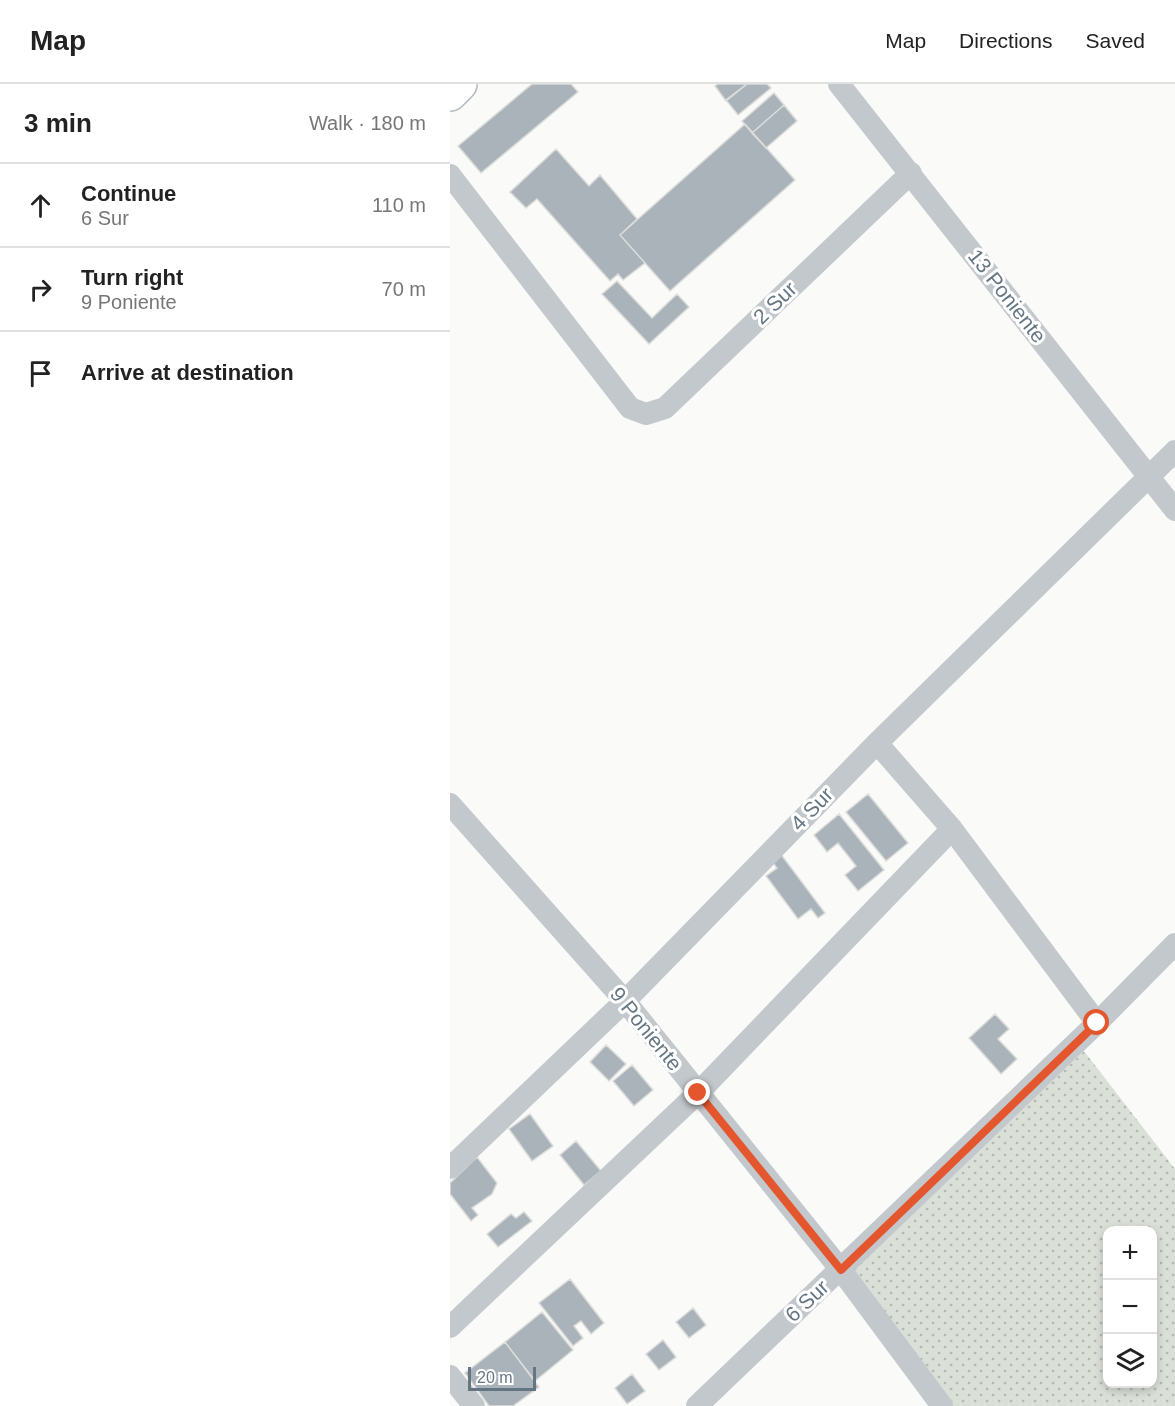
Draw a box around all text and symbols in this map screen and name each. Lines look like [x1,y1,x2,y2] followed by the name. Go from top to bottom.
[30,25,86,56] text: Map
[885,29,926,52] text: Map
[959,29,1052,52] text: Directions
[1085,29,1145,52] text: Saved
[24,108,92,138] text: 3 min
[309,112,426,134] text: Walk · 180 m
[81,181,176,206] text: Continue
[24,189,57,222] icon: ahead
[372,194,426,216] text: 110 m
[81,207,129,229] text: 6 Sur
[964,244,1051,347] street label: 13 Poniente
[81,265,183,290] text: Turn right
[24,273,57,306] icon: right
[749,277,801,328] street label: 2 Sur
[382,278,426,300] text: 70 m
[81,291,177,313] text: 9 Poniente
[24,357,57,390] icon: arrive
[81,360,294,385] text: Arrive at destination
[786,783,837,835] street label: 4 Sur
[606,982,687,1075] street label: 9 Poniente
[1083,1009,1109,1035] route start
[684,1079,710,1105] route end
[1103,1226,1157,1388] map controls
[1103,1226,1157,1280] button: +
[780,1275,833,1326] street label: 6 Sur
[1103,1280,1157,1334] button: −
[1103,1334,1157,1388] button: layers
[468,1364,536,1392] scale bar
[477,1369,513,1386] text: 20 m

